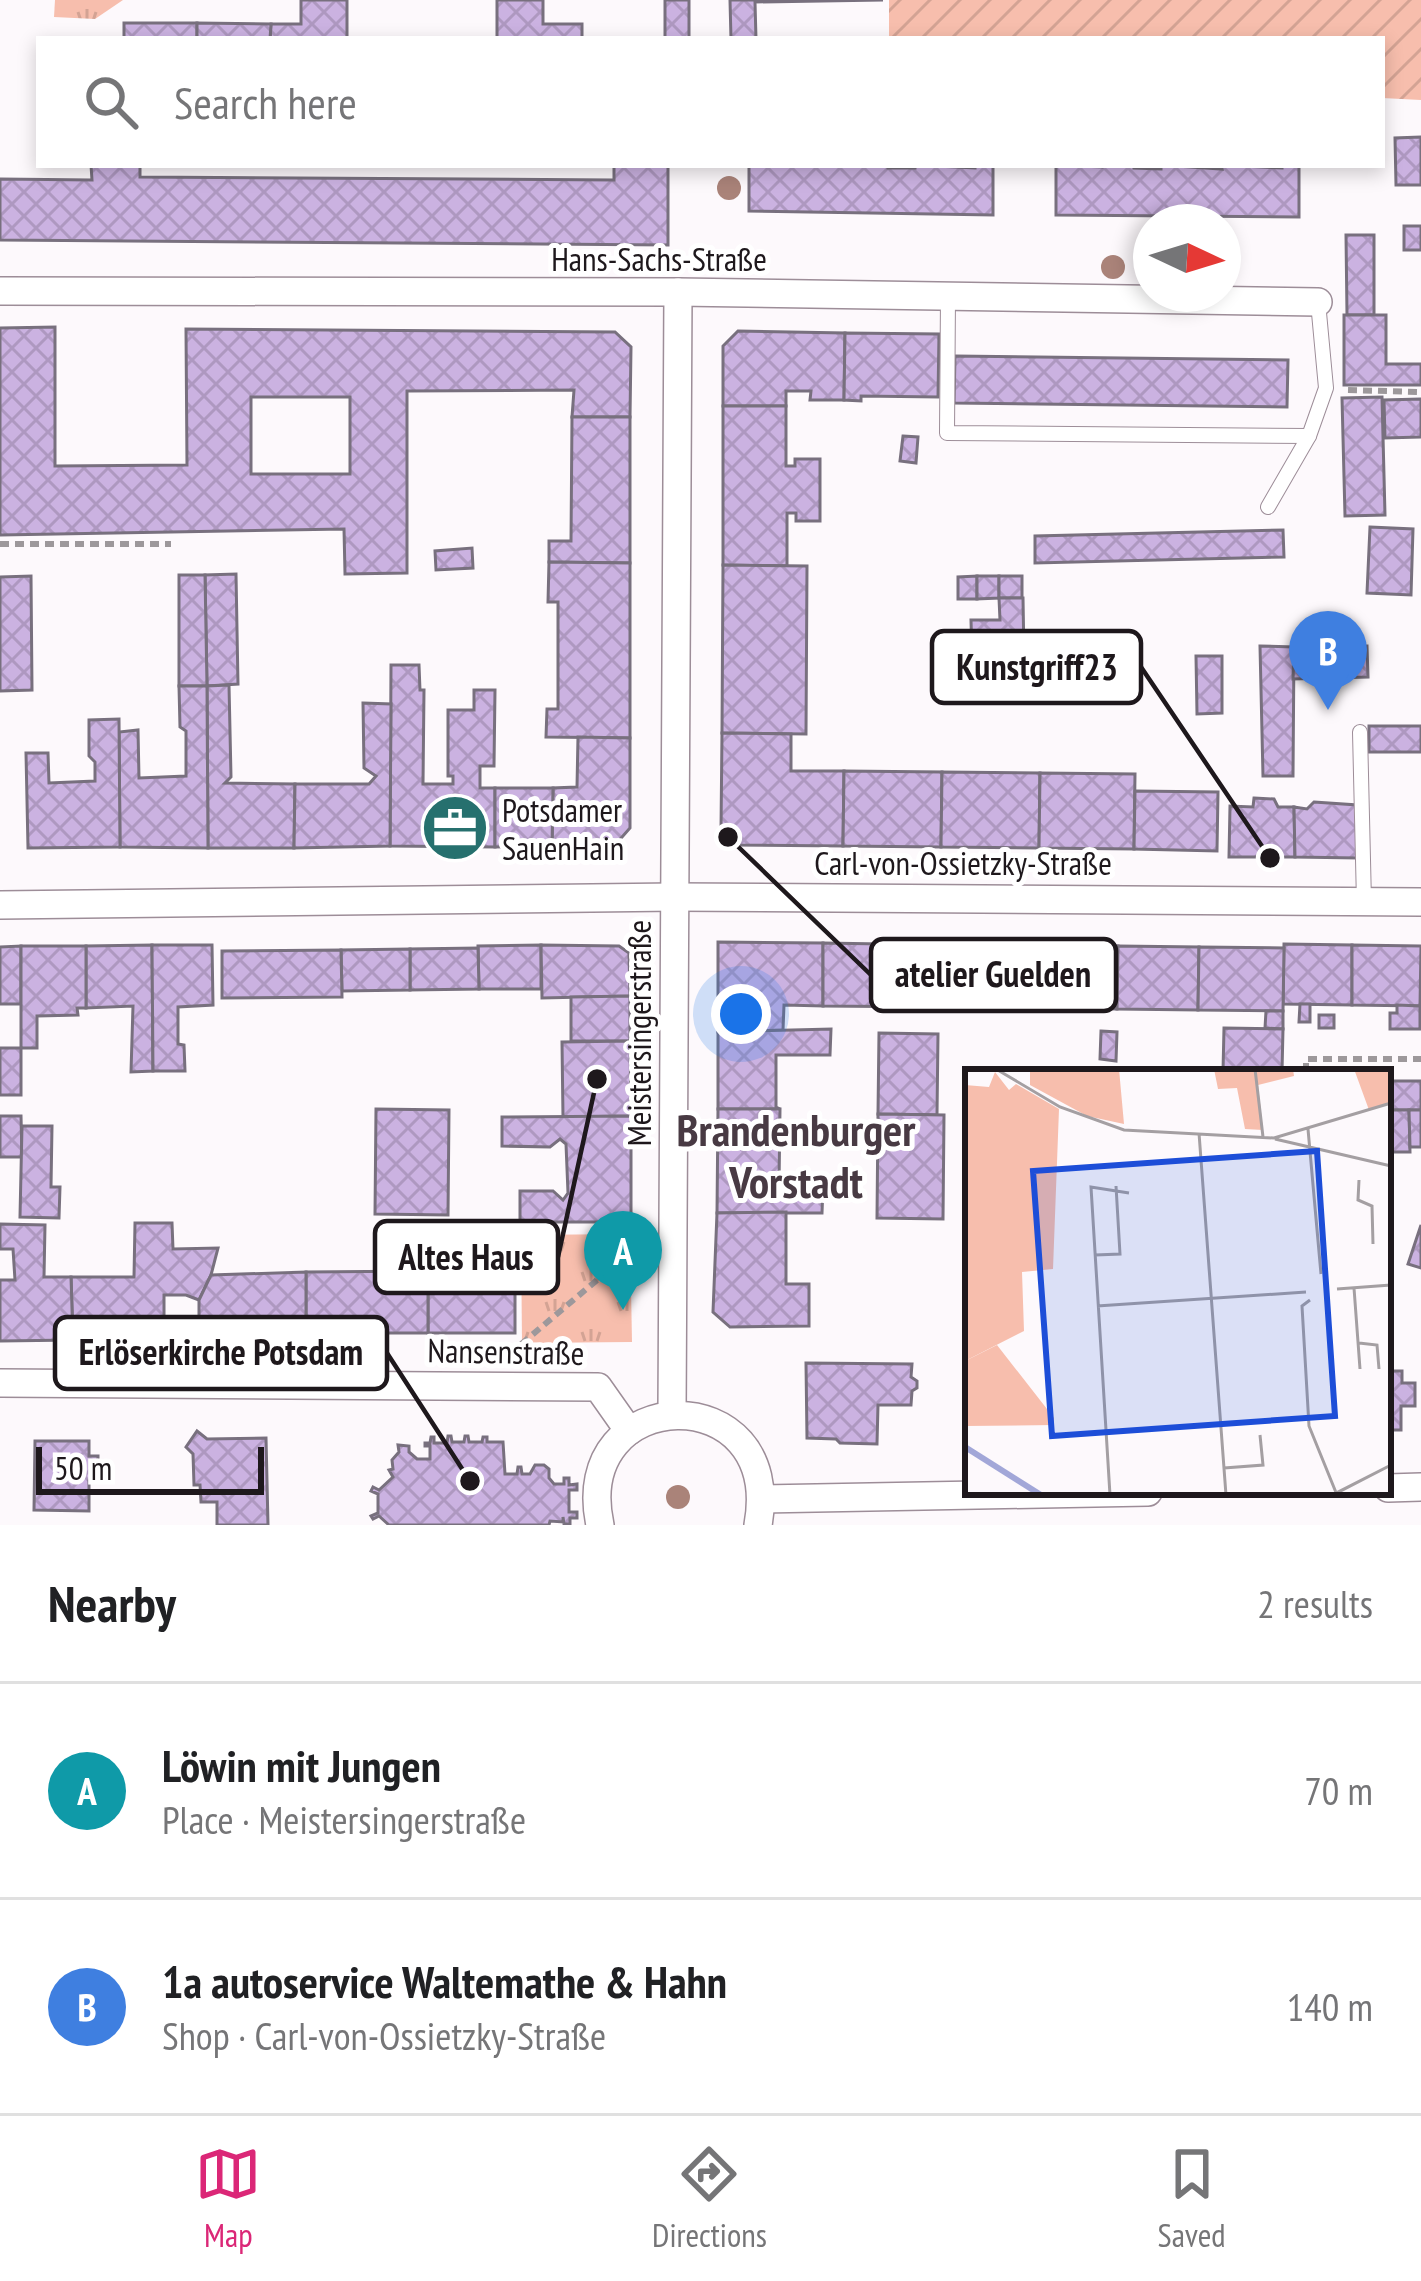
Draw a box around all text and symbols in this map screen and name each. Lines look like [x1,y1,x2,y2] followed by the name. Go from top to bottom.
[36,36,1385,168] search box
[78,69,144,135] icon: search
[174,73,357,131] text: Search here
[1133,204,1241,312] north arrow
[551,237,767,280] street label: Hans-Sachs-Straße
[1289,611,1367,710] pin: B
[932,631,1141,703] callout: Kunstgriff23
[956,643,1118,690] text: Kunstgriff23
[502,788,624,869] place label: Potsdamer SauenHain
[420,793,490,863] office icon: Potsdamer SauenHain
[814,841,1112,884] street label: Carl-von-Ossietzky-Straße
[617,920,660,1146] street label: Meistersingerstraße
[871,939,1116,1011] callout: atelier Guelden
[895,950,1091,997] text: atelier Guelden
[711,984,771,1044] your location
[965,1069,1391,1495] inset map
[676,1100,916,1210] district label: Brandenburger Vorstadt
[584,1211,662,1310] pin: A
[375,1221,558,1293] callout: Altes Haus
[397,1233,534,1280] text: Altes Haus
[55,1317,387,1389] callout: Erlöserkirche Potsdam
[79,1328,363,1375] text: Erlöserkirche Potsdam
[427,1328,585,1374] street label: Nansenstraße
[36,1441,264,1494] scale bar
[54,1446,112,1489] text: 50 m
[48,1570,176,1636] text: Nearby
[1257,1578,1373,1629] text: 2 results
[162,1736,441,1794] text: Löwin mit Jungen
[77,1765,97,1816] text: A
[1304,1765,1373,1816] text: 70 m
[162,1794,526,1845] text: Place · Meistersingerstraße
[162,1952,727,2010] text: 1a autoservice Waltemathe & Hahn
[77,1981,97,2032] text: B
[1287,1981,1373,2032] text: 140 m
[162,2010,606,2061] text: Shop · Carl-von-Ossietzky-Straße
[195,2141,261,2256] tab: Map
[652,2141,767,2256] tab: Directions
[1158,2141,1226,2256] tab: Saved

